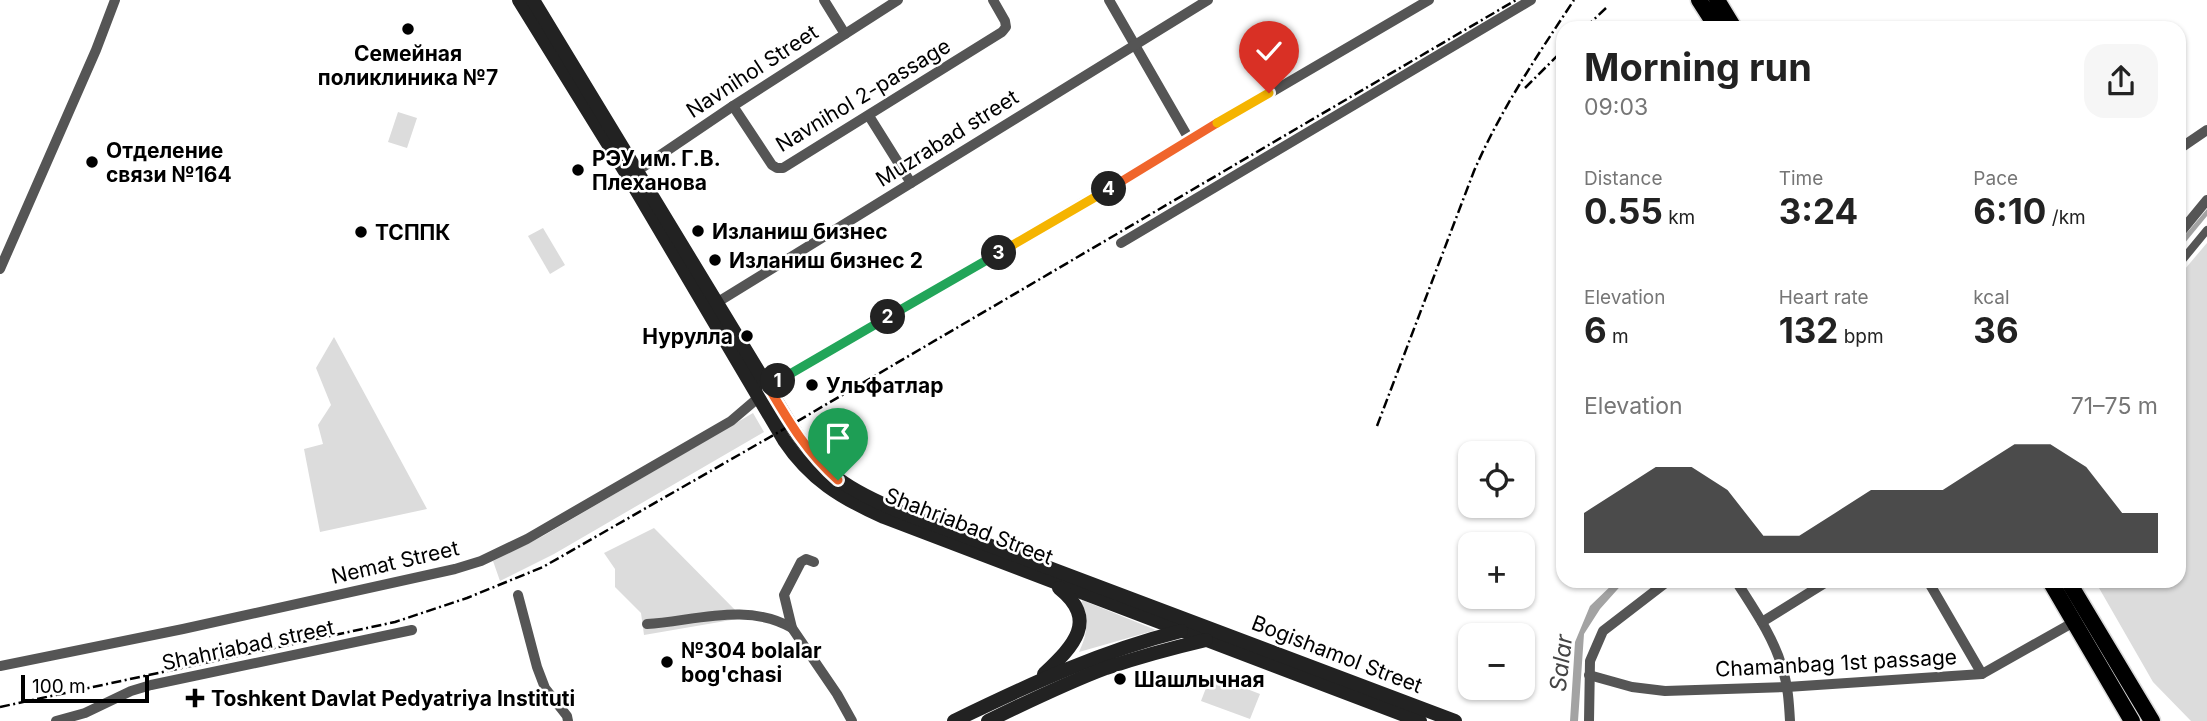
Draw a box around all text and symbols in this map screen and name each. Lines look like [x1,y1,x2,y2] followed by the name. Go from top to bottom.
[682,19,823,123] street label: Navnihol Street
[400,21,416,37] marker: Cемейная поликлиника №7
[1239,21,1299,93] pin
[1250,32,1288,70] icon: check
[771,33,955,157] street label: Navnihol 2-passage
[318,41,498,90] place label: Cемейная поликлиника №7
[1584,44,1812,90] text: Morning run
[2084,44,2158,118] button: share
[871,84,1023,192] street label: Muzrabad street
[1584,93,1648,121] text: 09:03
[106,138,232,187] place label: Отделение связи №164
[592,146,721,195] place label: РЭУ им. Г.В. Плеханова
[84,154,100,170] marker: Отделение связи №164
[570,162,586,178] marker: РЭУ им. Г.В. Плеханова
[1584,167,1662,190] text: Distance
[1779,167,1823,190] text: Time
[1973,167,2018,190] text: Pace
[1092,172,1126,206] pin: 4
[1102,177,1115,200] text: 4
[1584,190,1663,232] text: 0.55
[1779,190,1858,232] text: 3:24
[1973,190,2046,232] text: 6:10
[1663,206,1695,229] text: km
[2046,206,2086,229] text: /km
[712,219,888,244] place label: Изланиш бизнес
[375,220,450,245] place label: ТСППК
[690,223,706,239] marker: Изланиш бизнес
[353,224,369,240] marker: ТСППК
[982,236,1016,270] pin: 3
[992,241,1005,264] text: 3
[729,248,923,273] place label: Изланиш бизнес 2
[707,252,723,268] marker: Изланиш бизнес 2
[1584,286,1665,309] text: Elevation
[1779,286,1869,309] text: Heart rate
[1973,286,2010,309] text: kcal
[870,300,906,334] pin: 2
[882,305,893,328] text: 2
[1584,309,1607,351] text: 6
[1779,309,1838,351] text: 132
[1973,309,2019,351] text: 36
[642,324,733,349] place label: Нурулла
[1607,325,1629,348] text: m
[1838,325,1884,348] text: bpm
[739,328,755,344] marker: Нурулла
[760,364,796,398] pin: 1
[773,369,782,392] text: 1
[826,373,943,398] place label: Ульфатлар
[804,377,820,393] marker: Ульфатлар
[1584,392,1683,420] text: Elevation
[2071,392,2158,420] text: 71–75 m
[808,408,868,480] pin
[819,419,857,457] icon: arrive
[1458,441,1535,700] map controls
[1458,441,1535,518] button: locate
[881,482,1057,570] street label: Shahriabad Street
[1458,532,1535,609] button: +
[329,535,461,589] street label: Nemat Street
[1248,610,1426,698] street label: Bogishamol Street
[159,614,337,675] street label: Shahriabad street
[1458,623,1535,700] button: −
[1544,632,1579,693] water label: Salar
[681,638,822,687] place label: №304 bolalar bog'chasi
[1714,644,1958,682] street label: Chamanbag 1st passage
[659,654,675,670] marker: №304 bolalar bog'chasi
[1134,667,1265,692] place label: Шашлычная
[1112,671,1128,687] marker: Шашлычная
[21,672,149,704] scale bar
[32,675,86,698] text: 100 m
[211,686,575,711] place label: Toshkent Davlat Pedyatriya Instituti
[185,688,205,708] marker: Toshkent Davlat Pedyatriya Instituti

